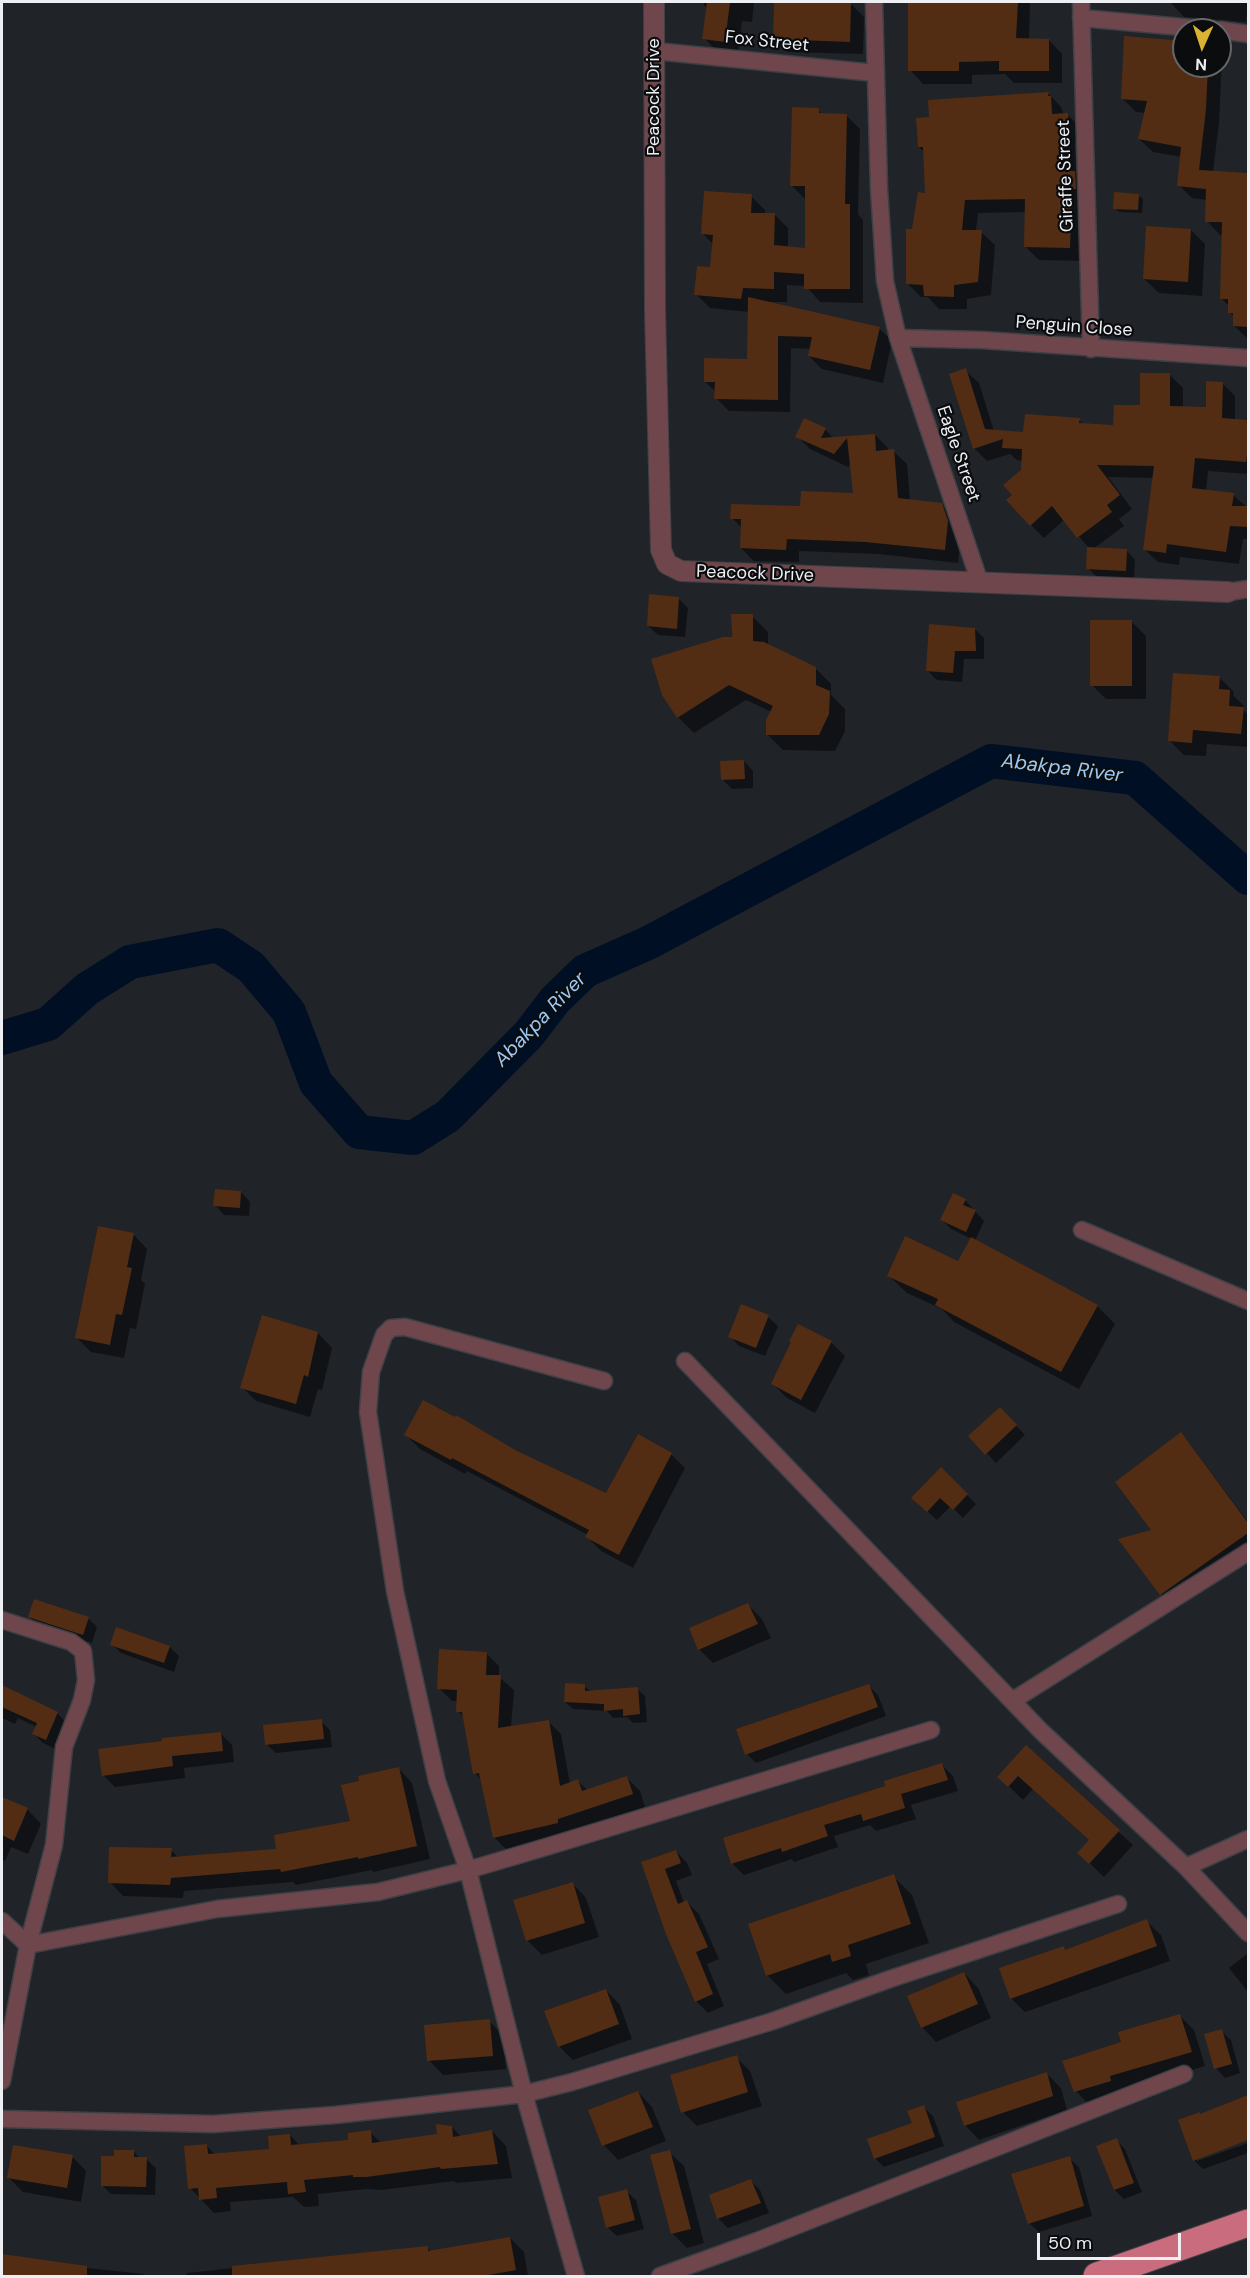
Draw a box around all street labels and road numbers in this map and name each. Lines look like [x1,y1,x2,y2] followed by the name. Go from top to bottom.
[724,27,810,57] street label: Fox Street
[643,38,665,156] street label: Peacock Drive
[1053,119,1079,233] street label: Giraffe Street
[1015,312,1133,342] street label: Penguin Close
[932,403,984,505] street label: Eagle Street
[696,561,814,587] street label: Peacock Drive

